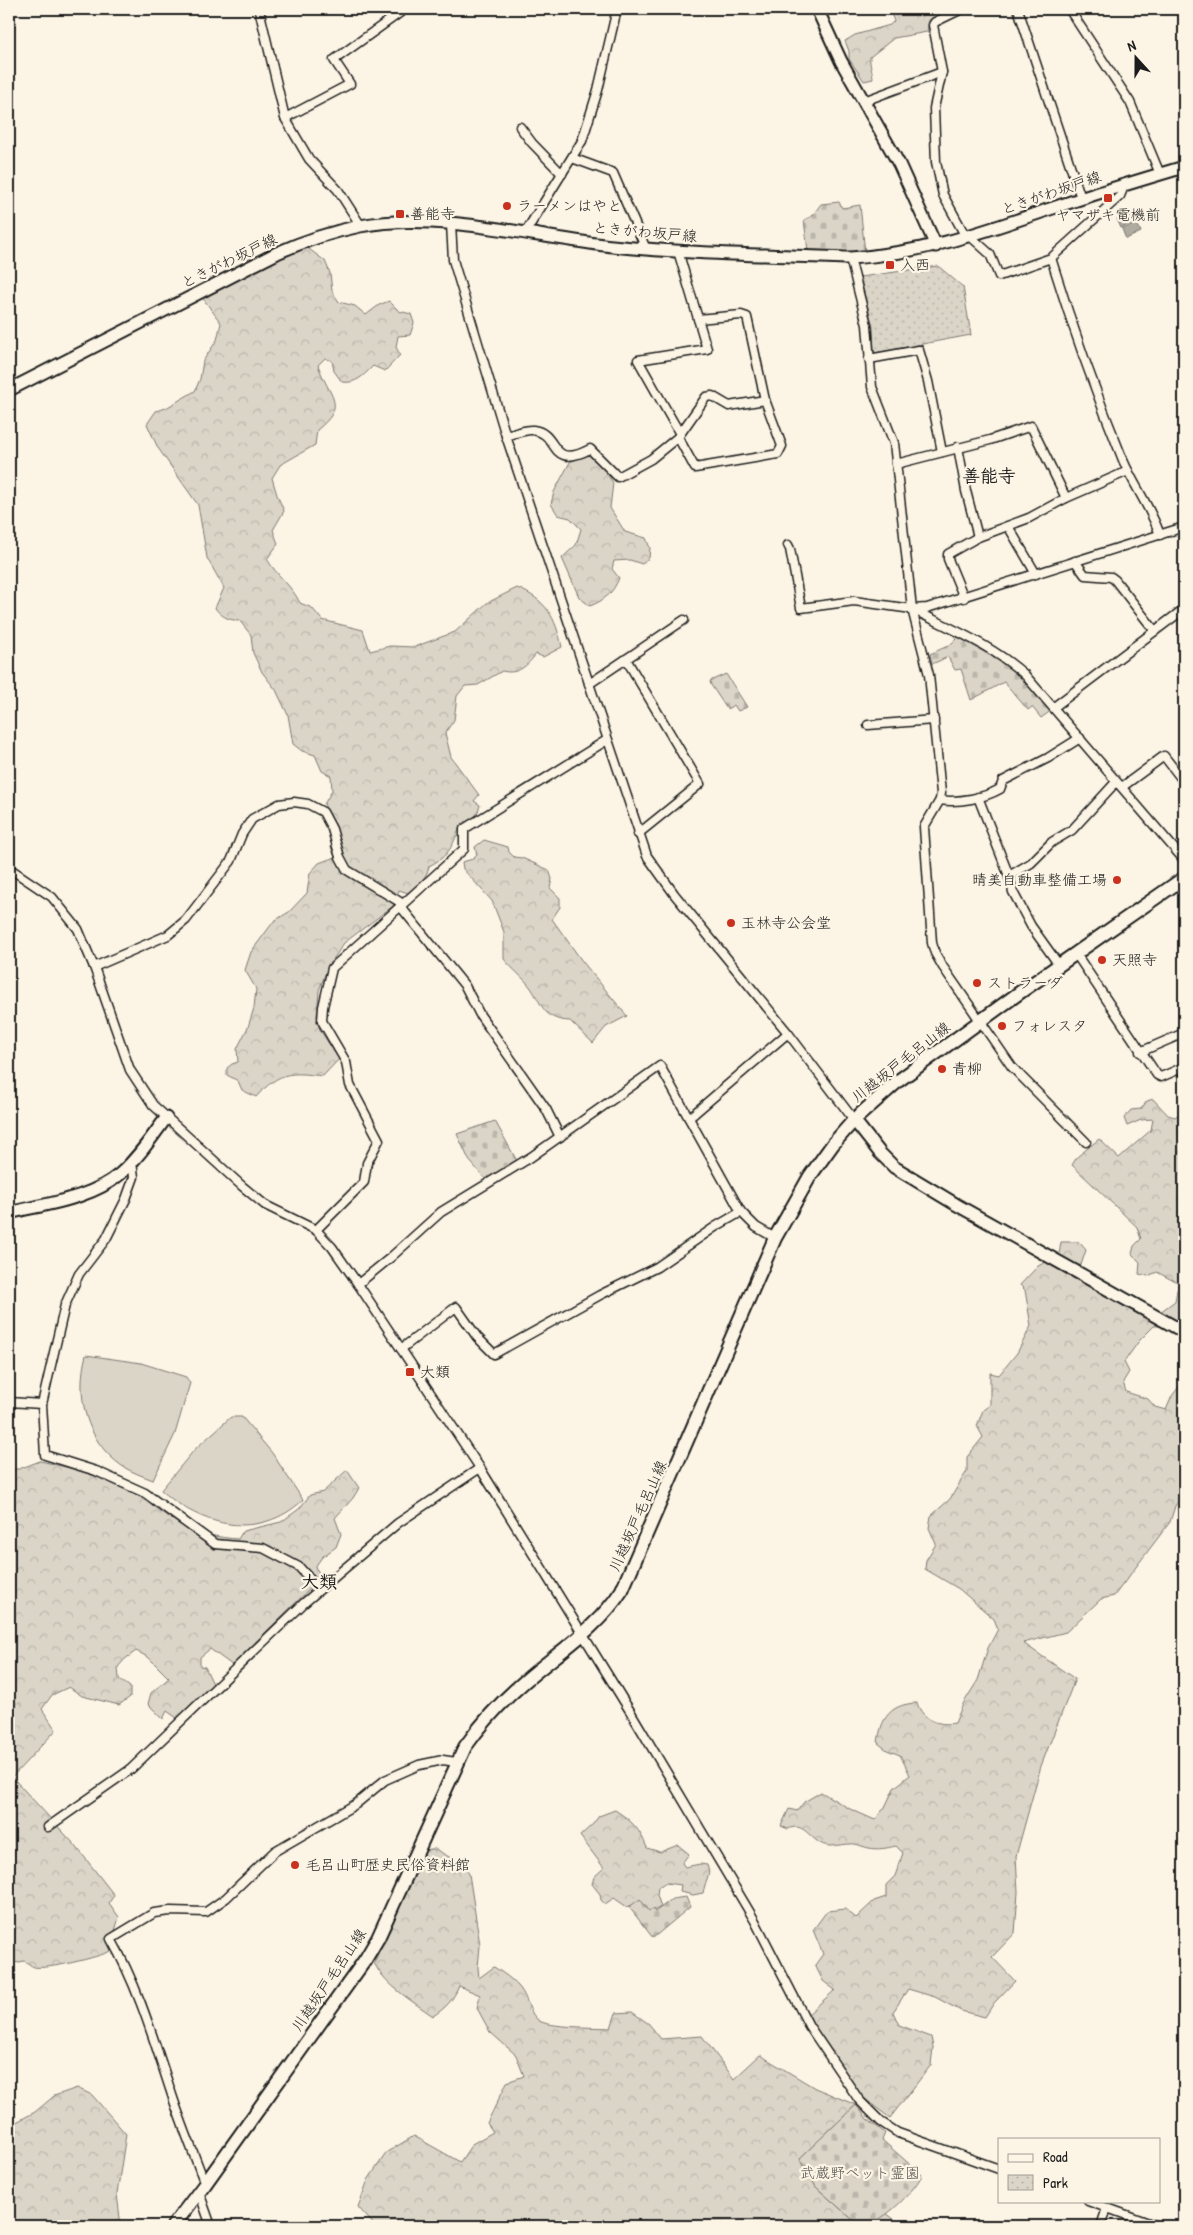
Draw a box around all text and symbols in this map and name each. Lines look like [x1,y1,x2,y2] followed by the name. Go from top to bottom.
[1110,32,1160,82] north arrow
[1124,35,1139,56] text: N
[998,166,1104,219] street label: ときがわ坂戸線
[1102,192,1114,204] marker: ヤマザキ電機前
[517,195,622,216] place label: ラーメンはやと
[501,200,513,212] marker: ラーメンはやと
[410,203,455,224] place label: 善能寺
[1055,204,1161,225] place label: ヤマザキ電機前
[394,208,406,220] marker: 善能寺
[592,216,698,247] street label: ときがわ坂戸線
[177,228,280,293] street label: ときがわ坂戸線
[900,254,930,275] place label: 入西
[884,259,896,271] marker: 入西
[962,463,1016,488] district label: 善能寺
[972,869,1107,890] place label: 晴美自動車整備工場
[1111,874,1123,886] marker: 晴美自動車整備工場
[741,912,831,933] place label: 玉林寺公会堂
[725,917,737,929] marker: 玉林寺公会堂
[1112,949,1157,970] place label: 天照寺
[1096,954,1108,966] marker: 天照寺
[987,972,1063,993] place label: ストラーダ
[971,977,983,989] marker: ストラーダ
[1012,1015,1087,1036] place label: フォレスタ
[847,1016,954,1107] street label: 川越坂戸毛呂山線
[996,1020,1008,1032] marker: フォレスタ
[952,1058,982,1079] place label: 青柳
[936,1063,948,1075] marker: 青柳
[420,1361,450,1382] place label: 大類
[404,1366,416,1378] marker: 大類
[604,1457,672,1575] street label: 川越坂戸毛呂山線
[301,1569,337,1594] district label: 大類
[305,1854,470,1875] place label: 毛呂山町歴史民俗資料館
[289,1859,301,1871] marker: 毛呂山町歴史民俗資料館
[286,1924,371,2035] street label: 川越坂戸毛呂山線
[998,2138,1160,2202] legend
[1043,2146,1068,2167] text: Road
[800,2162,920,2183] park label: 武蔵野ペット霊園
[1043,2172,1068,2193] text: Park

